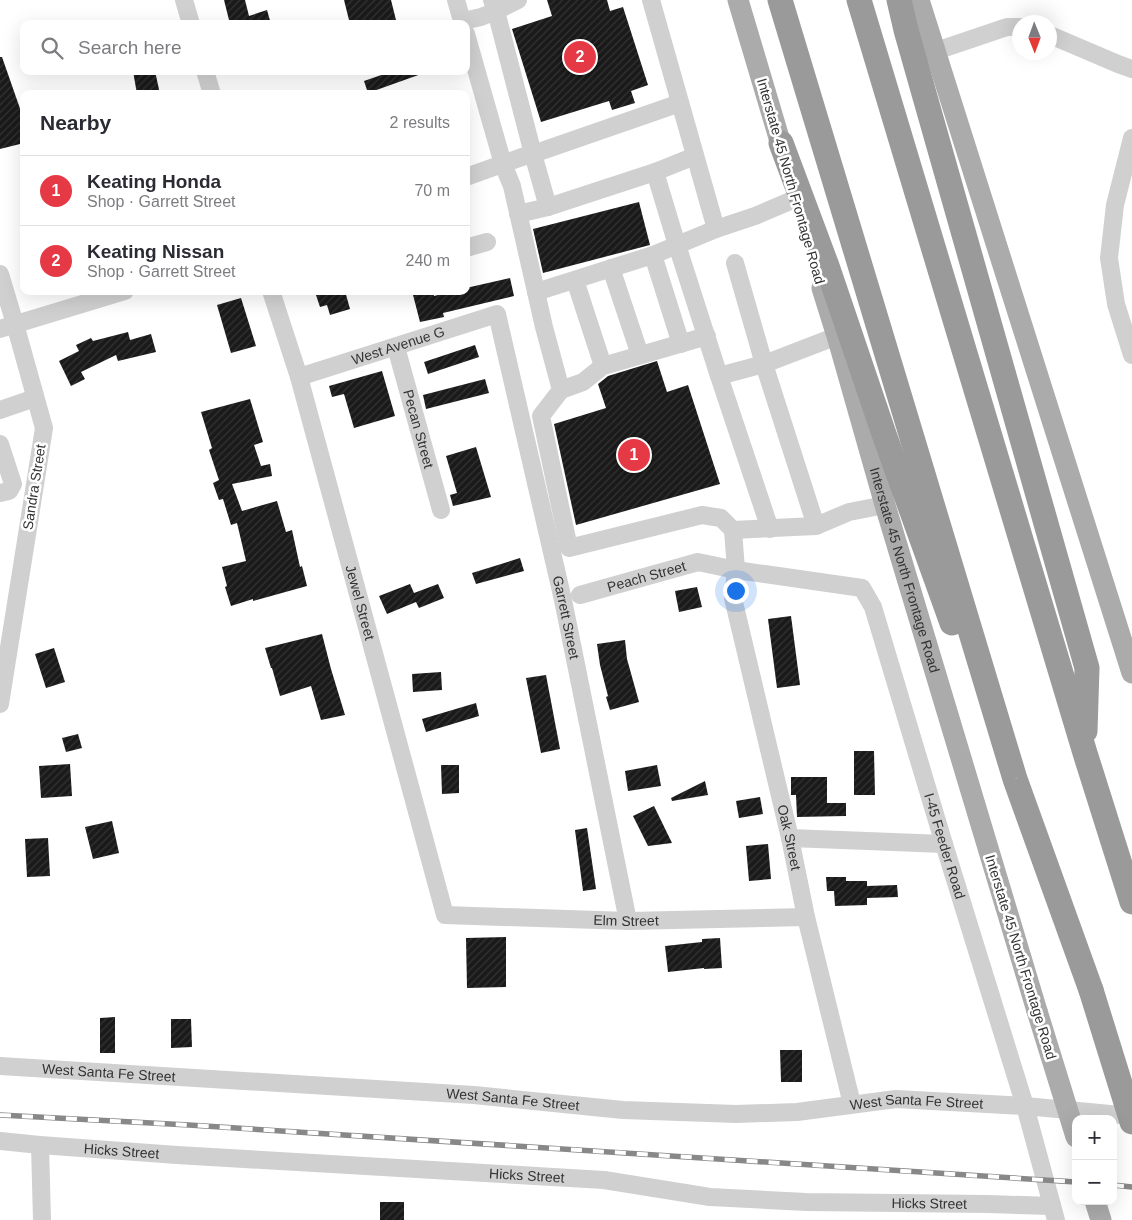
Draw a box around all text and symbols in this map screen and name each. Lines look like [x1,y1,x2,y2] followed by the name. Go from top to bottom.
[1012,15,1057,60] north arrow
[20,20,470,75] search box
[38,34,66,62] icon: search
[78,37,182,58] text: Search here
[564,38,596,76] pin: 2
[754,76,828,286] street label: Interstate 45 North Frontage Road
[40,111,111,134] text: Nearby
[390,114,450,131] text: 2 results
[87,171,221,192] text: Keating Honda
[52,182,60,199] text: 1
[414,182,450,199] text: 70 m
[87,193,236,210] text: Shop · Garrett Street
[87,241,224,262] text: Keating Nissan
[52,252,60,269] text: 2
[406,252,450,269] text: 240 m
[87,263,236,280] text: Shop · Garrett Street
[350,323,447,368] street label: West Avenue G
[400,388,437,470] street label: Pecan Street
[618,436,650,474] pin: 1
[19,443,49,531] street label: Sandra Street
[867,466,943,675] street label: Interstate 45 North Frontage Road
[605,558,688,595] street label: Peach Street
[342,563,378,642] street label: Jewel Street
[550,574,583,661] street label: Garrett Street
[723,578,749,604] your location
[921,791,968,901] street label: I-45 Feeder Road
[774,803,804,872] street label: Oak Street
[982,853,1060,1061] street label: Interstate 45 North Frontage Road
[593,912,659,929] street label: Elm Street
[42,1061,176,1085] street label: West Santa Fe Street
[446,1085,580,1114] street label: West Santa Fe Street
[849,1091,984,1113] street label: West Santa Fe Street
[1072,1115,1117,1205] map controls
[1072,1115,1117,1160] button: +
[83,1140,160,1162] street label: Hicks Street
[1072,1160,1117,1205] button: −
[489,1165,565,1186] street label: Hicks Street
[891,1195,967,1212] street label: Hicks Street

